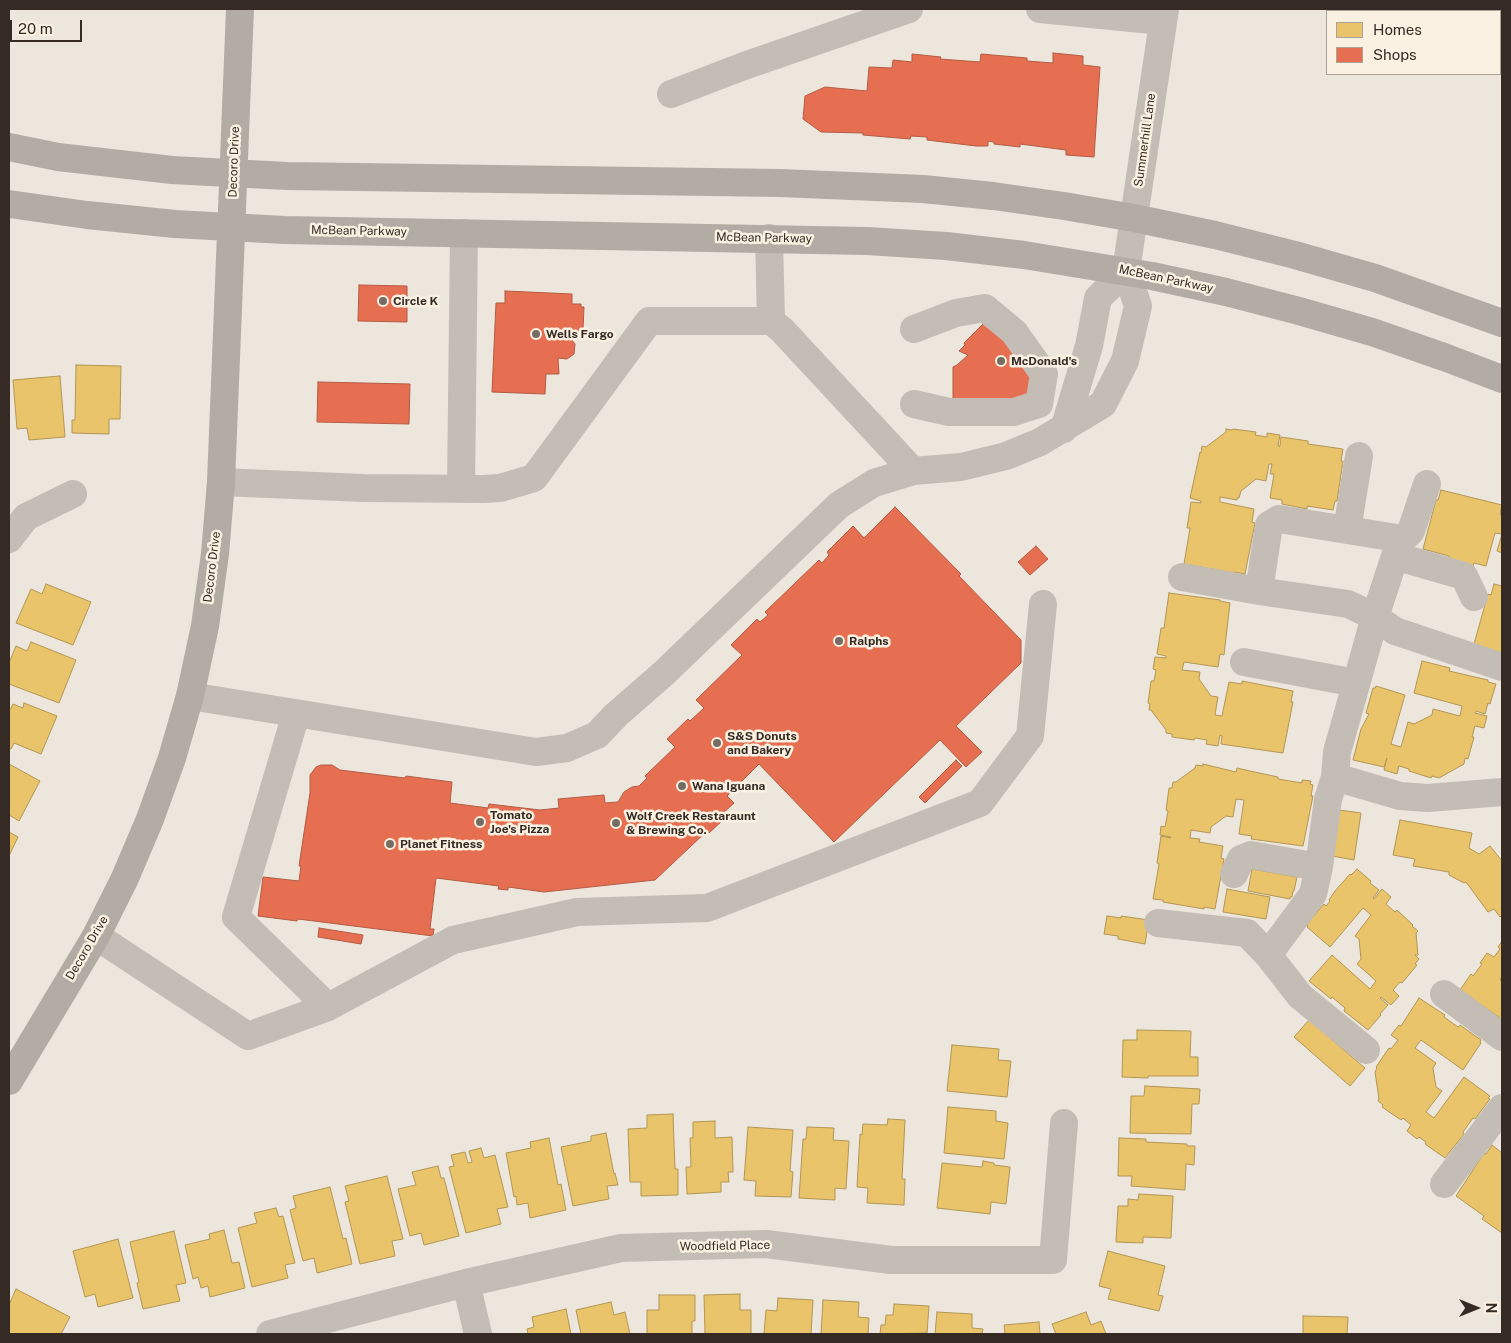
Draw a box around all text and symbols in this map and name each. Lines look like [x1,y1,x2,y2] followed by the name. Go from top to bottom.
[12,10,85,42] scale bar
[1326,10,1501,75] legend
[18,20,53,37] text: 20 m
[1373,21,1422,38] text: Homes
[1373,46,1417,63] text: Shops
[1131,92,1159,188] street label: Summerhill Lane
[226,126,242,198] street label: Decoro Drive
[311,223,407,239] street label: McBean Parkway
[716,230,812,246] street label: McBean Parkway
[1118,262,1214,296] street label: McBean Parkway
[393,294,438,308] place label: Circle K
[377,295,389,307] marker: Circle K
[546,327,614,341] place label: Wells Fargo
[530,328,542,340] marker: Wells Fargo
[1011,354,1077,368] place label: McDonald's
[995,355,1007,367] marker: McDonald's
[201,531,223,603] street label: Decoro Drive
[849,634,889,648] place label: Ralphs
[833,635,845,647] marker: Ralphs
[727,729,797,757] place label: S&S Donuts and Bakery
[711,737,723,749] marker: S&S Donuts and Bakery
[692,779,765,793] place label: Wana Iguana
[676,780,688,792] marker: Wana Iguana
[490,808,549,836] place label: Tomato Joe's Pizza
[626,809,756,837] place label: Wolf Creek Restaraunt & Brewing Co.
[474,816,486,828] marker: Tomato Joe's Pizza
[610,817,622,829] marker: Wolf Creek Restaraunt & Brewing Co.
[400,837,482,851] place label: Planet Fitness
[384,838,396,850] marker: Planet Fitness
[63,913,111,983] street label: Decoro Drive
[680,1238,770,1254] street label: Woodfield Place
[1451,1283,1501,1333] north arrow
[1483,1303,1499,1313] text: N

